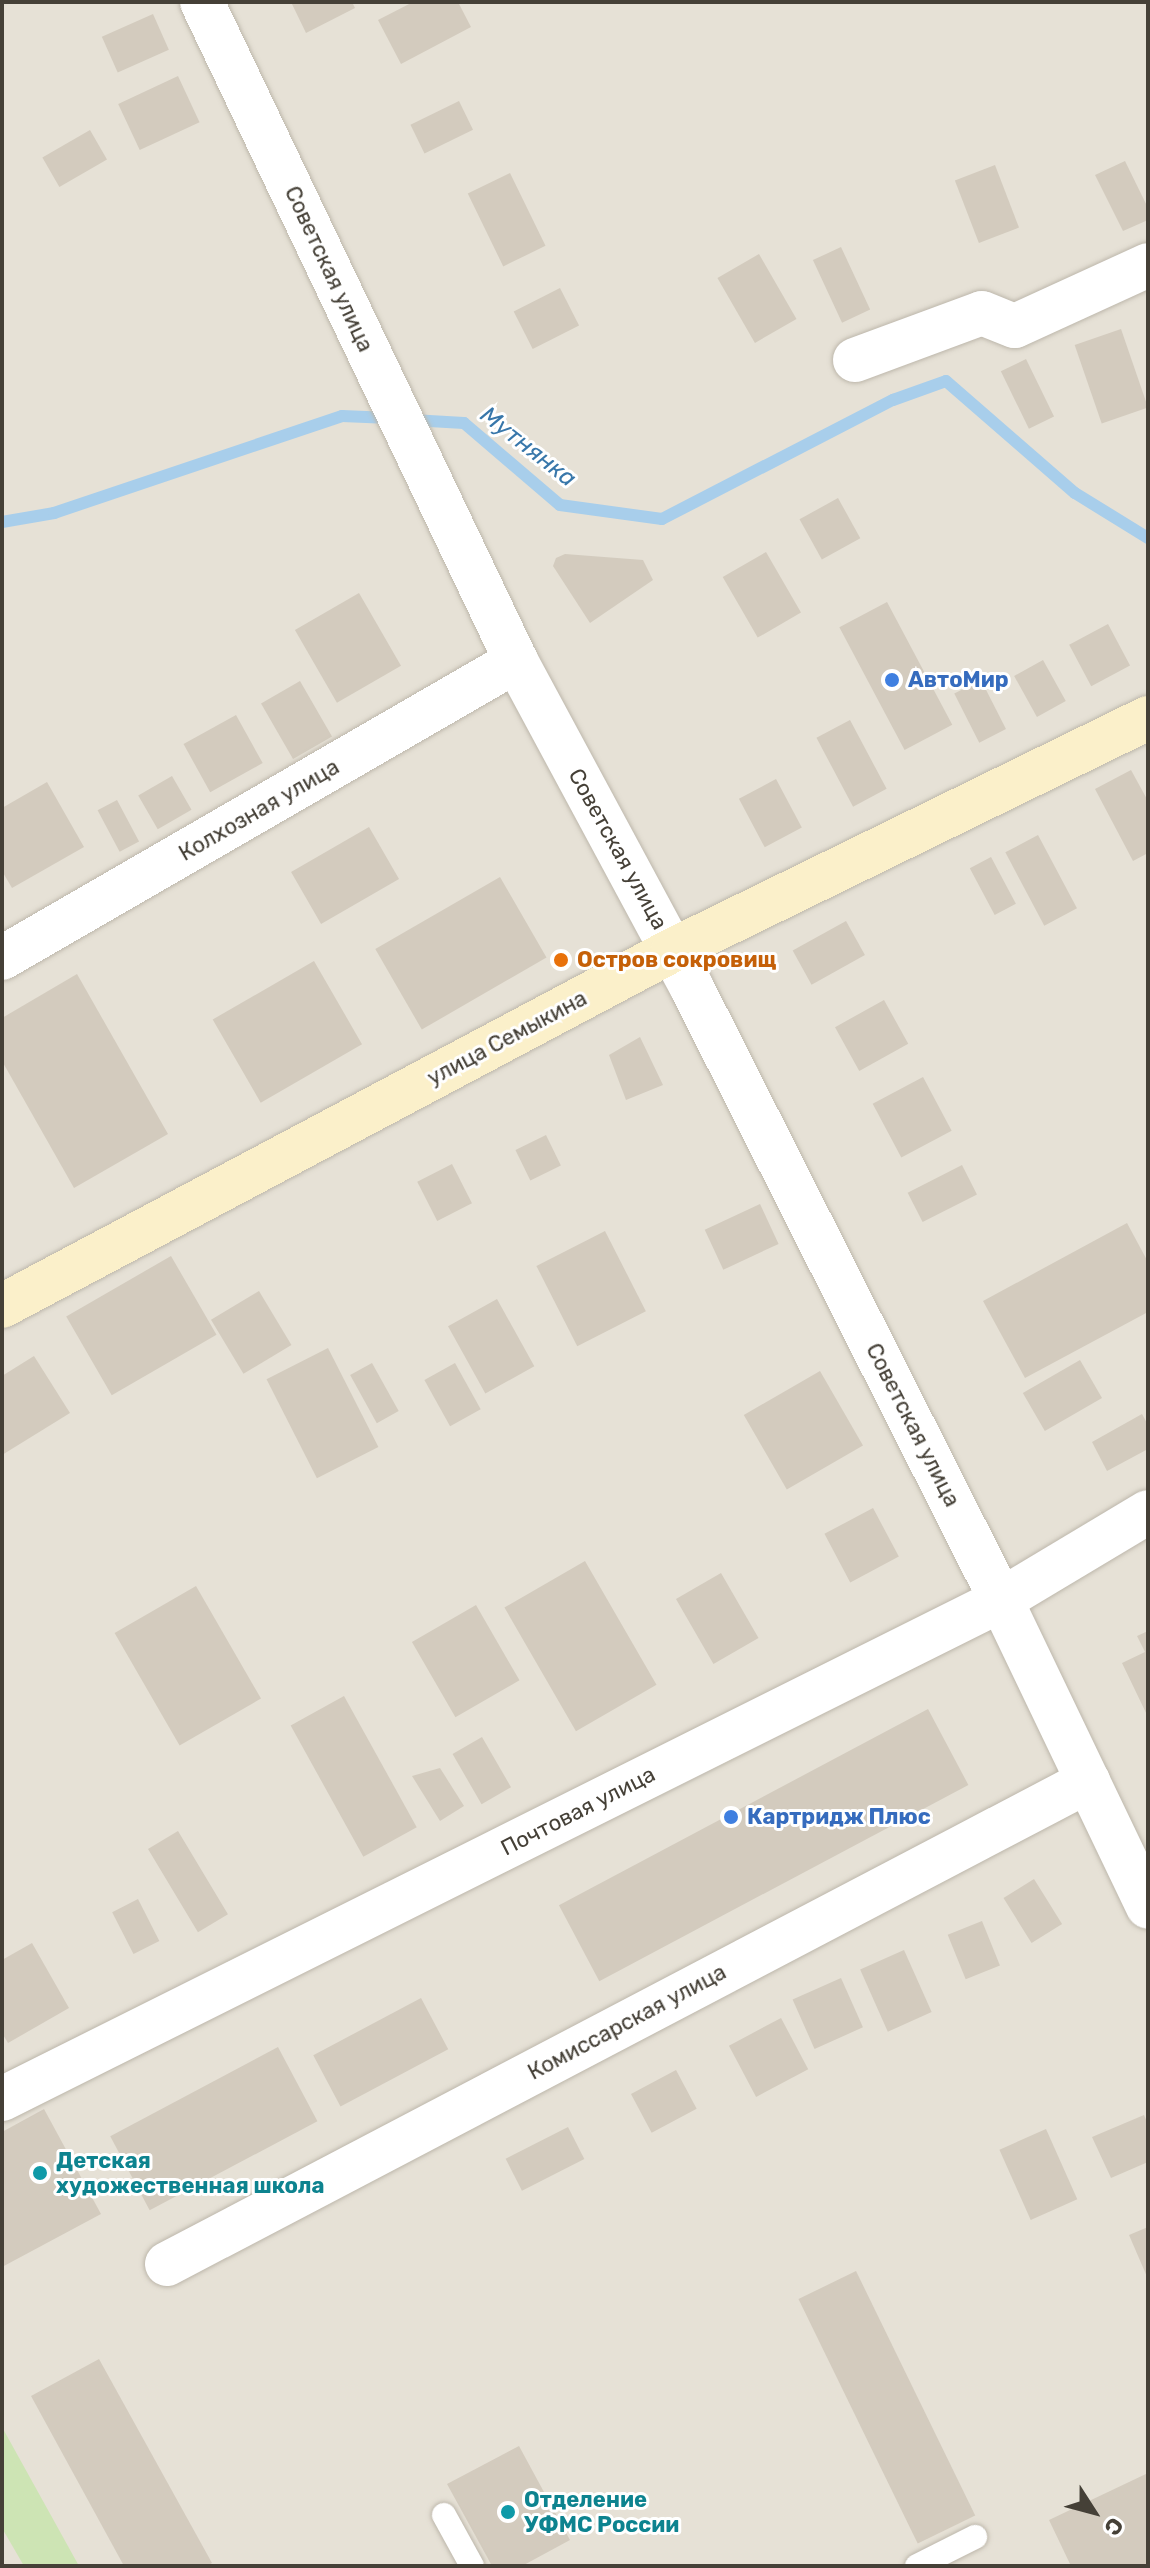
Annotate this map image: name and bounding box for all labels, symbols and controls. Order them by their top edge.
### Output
street label: Советская улица [279,182,379,356]
water label: Мутнянка [474,401,582,493]
place label: АвтоМир [908,667,1009,693]
marker: АвтоМир [883,671,901,689]
street label: Колхозная улица [174,753,344,867]
street label: Советская улица [563,764,673,934]
place label: Остров сокровищ [577,947,776,973]
marker: Остров сокровищ [552,951,570,969]
street label: улица Семыкина [423,985,591,1091]
street label: Советская улица [860,1339,966,1511]
street label: Почтовая улица [497,1761,659,1861]
place label: Картридж Плюс [747,1804,931,1830]
marker: Картридж Плюс [722,1808,740,1826]
street label: Комиссарская улица [523,1959,731,2085]
place label: Детская художественная школа [56,2147,325,2198]
marker: Детская художественная школа [31,2164,49,2182]
north arrow [1054,2472,1134,2552]
place label: Отделение УФМС России [524,2486,679,2538]
marker: Отделение УФМС России [499,2503,517,2521]
text: С [1098,2512,1129,2541]

